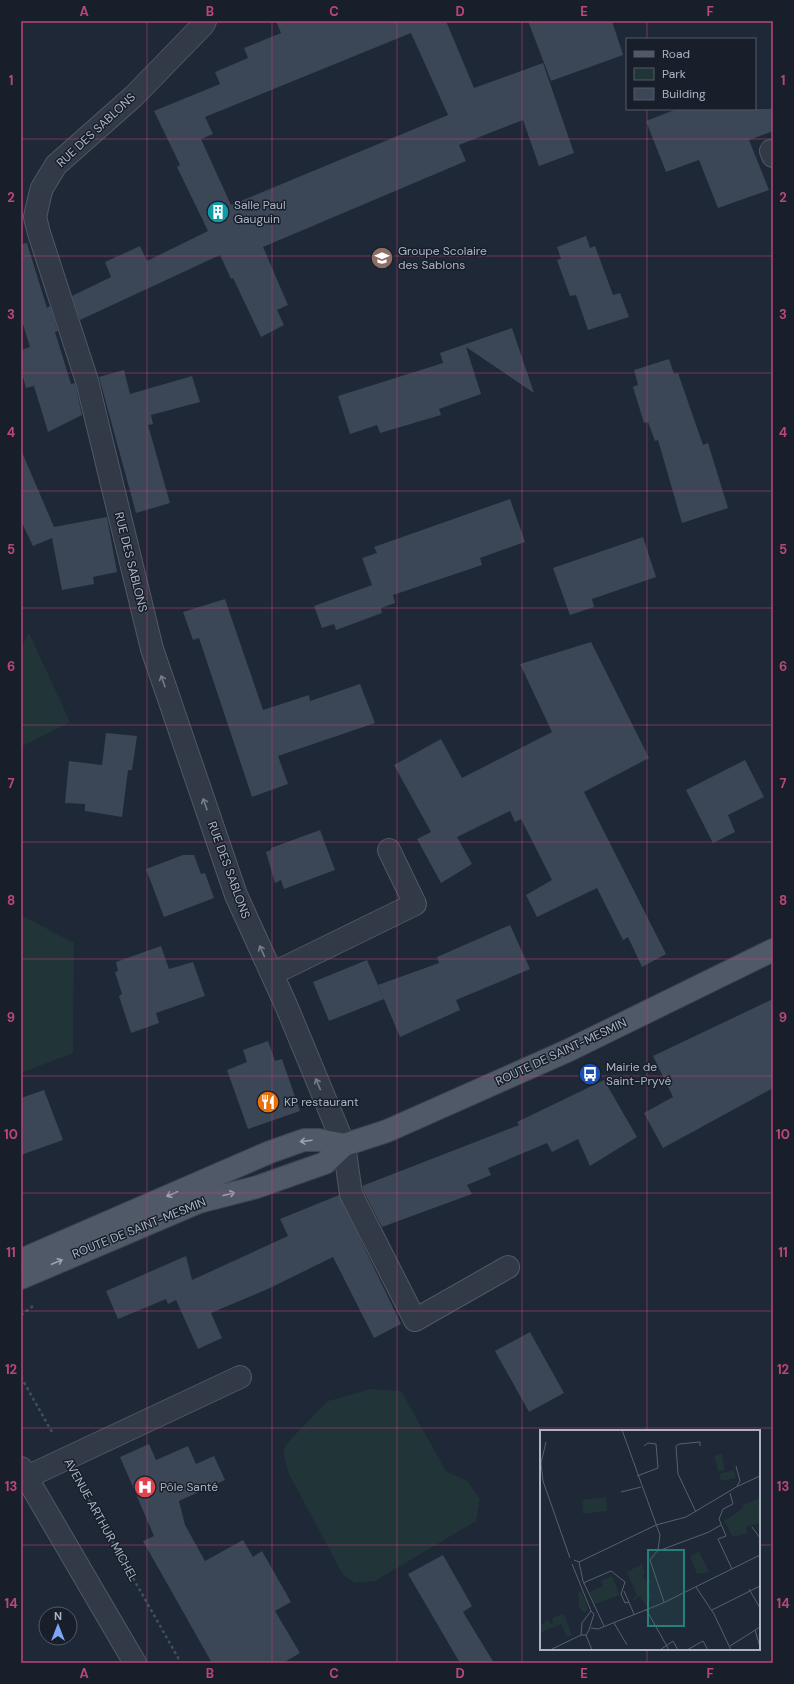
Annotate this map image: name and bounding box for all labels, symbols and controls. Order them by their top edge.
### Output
text: A [79,3,89,20]
text: B [206,3,214,20]
text: C [329,3,339,20]
text: D [455,3,465,20]
text: E [580,3,588,20]
text: F [706,3,714,20]
legend [626,38,756,110]
text: Road [662,46,690,62]
text: Park [662,66,686,82]
text: 1 [9,72,13,89]
text: 1 [781,72,785,89]
text: Building [662,86,706,102]
street label: RUE DES SABLONS [53,89,139,171]
text: 2 [7,189,15,206]
text: 2 [779,189,787,206]
place label: Salle Paul Gauguin [234,197,286,227]
building icon: Salle Paul Gauguin [205,199,231,225]
place label: Groupe Scolaire des Sablons [398,243,487,273]
school or university icon: Groupe Scolaire des Sablons [369,245,395,271]
text: 3 [7,306,15,323]
text: 3 [779,306,787,323]
text: 4 [7,424,15,441]
text: 4 [779,424,787,441]
street label: RUE DES SABLONS [111,510,151,614]
text: 5 [7,541,15,558]
text: 5 [779,541,787,558]
text: 6 [7,658,15,675]
text: 6 [779,658,787,675]
one-way arrow [158,675,166,687]
text: 7 [8,775,15,792]
text: 7 [780,775,787,792]
one-way arrow [201,797,208,810]
street label: RUE DES SABLONS [204,819,254,921]
text: 8 [7,892,15,909]
text: 8 [779,892,787,909]
one-way arrow [257,946,265,958]
text: 9 [7,1009,15,1026]
text: 9 [779,1009,787,1026]
street label: ROUTE DE SAINT-MESMIN [493,1015,629,1089]
place label: Mairie de Saint-Pryvé [606,1059,672,1089]
bus stop icon: Mairie de Saint-Pryvé [577,1061,603,1087]
one-way arrow [314,1078,321,1090]
restaurant icon: KP restaurant [255,1089,281,1115]
place label: KP restaurant [284,1094,359,1110]
text: 10 [4,1126,18,1143]
text: 10 [776,1126,790,1143]
one-way arrow [300,1137,313,1145]
one-way arrow [223,1190,236,1197]
one-way arrow [167,1191,179,1199]
street label: ROUTE DE SAINT-MESMIN [70,1194,208,1262]
text: 11 [6,1244,16,1261]
text: 11 [778,1244,788,1261]
one-way arrow [50,1258,62,1266]
text: 12 [5,1361,17,1378]
text: 12 [777,1361,789,1378]
inset map [540,1430,760,1650]
street label: AVENUE ARTHUR MICHEL [60,1455,142,1585]
hospital icon: Pôle Santé [132,1474,158,1500]
text: 13 [5,1478,17,1495]
text: 13 [777,1478,789,1495]
place label: Pôle Santé [160,1479,218,1495]
text: 14 [4,1595,18,1612]
text: 14 [776,1595,790,1612]
north arrow [38,1606,78,1646]
text: N [54,1609,62,1623]
text: A [79,1665,89,1682]
text: B [206,1665,214,1682]
text: C [329,1665,339,1682]
text: D [455,1665,465,1682]
text: E [580,1665,588,1682]
text: F [706,1665,714,1682]

